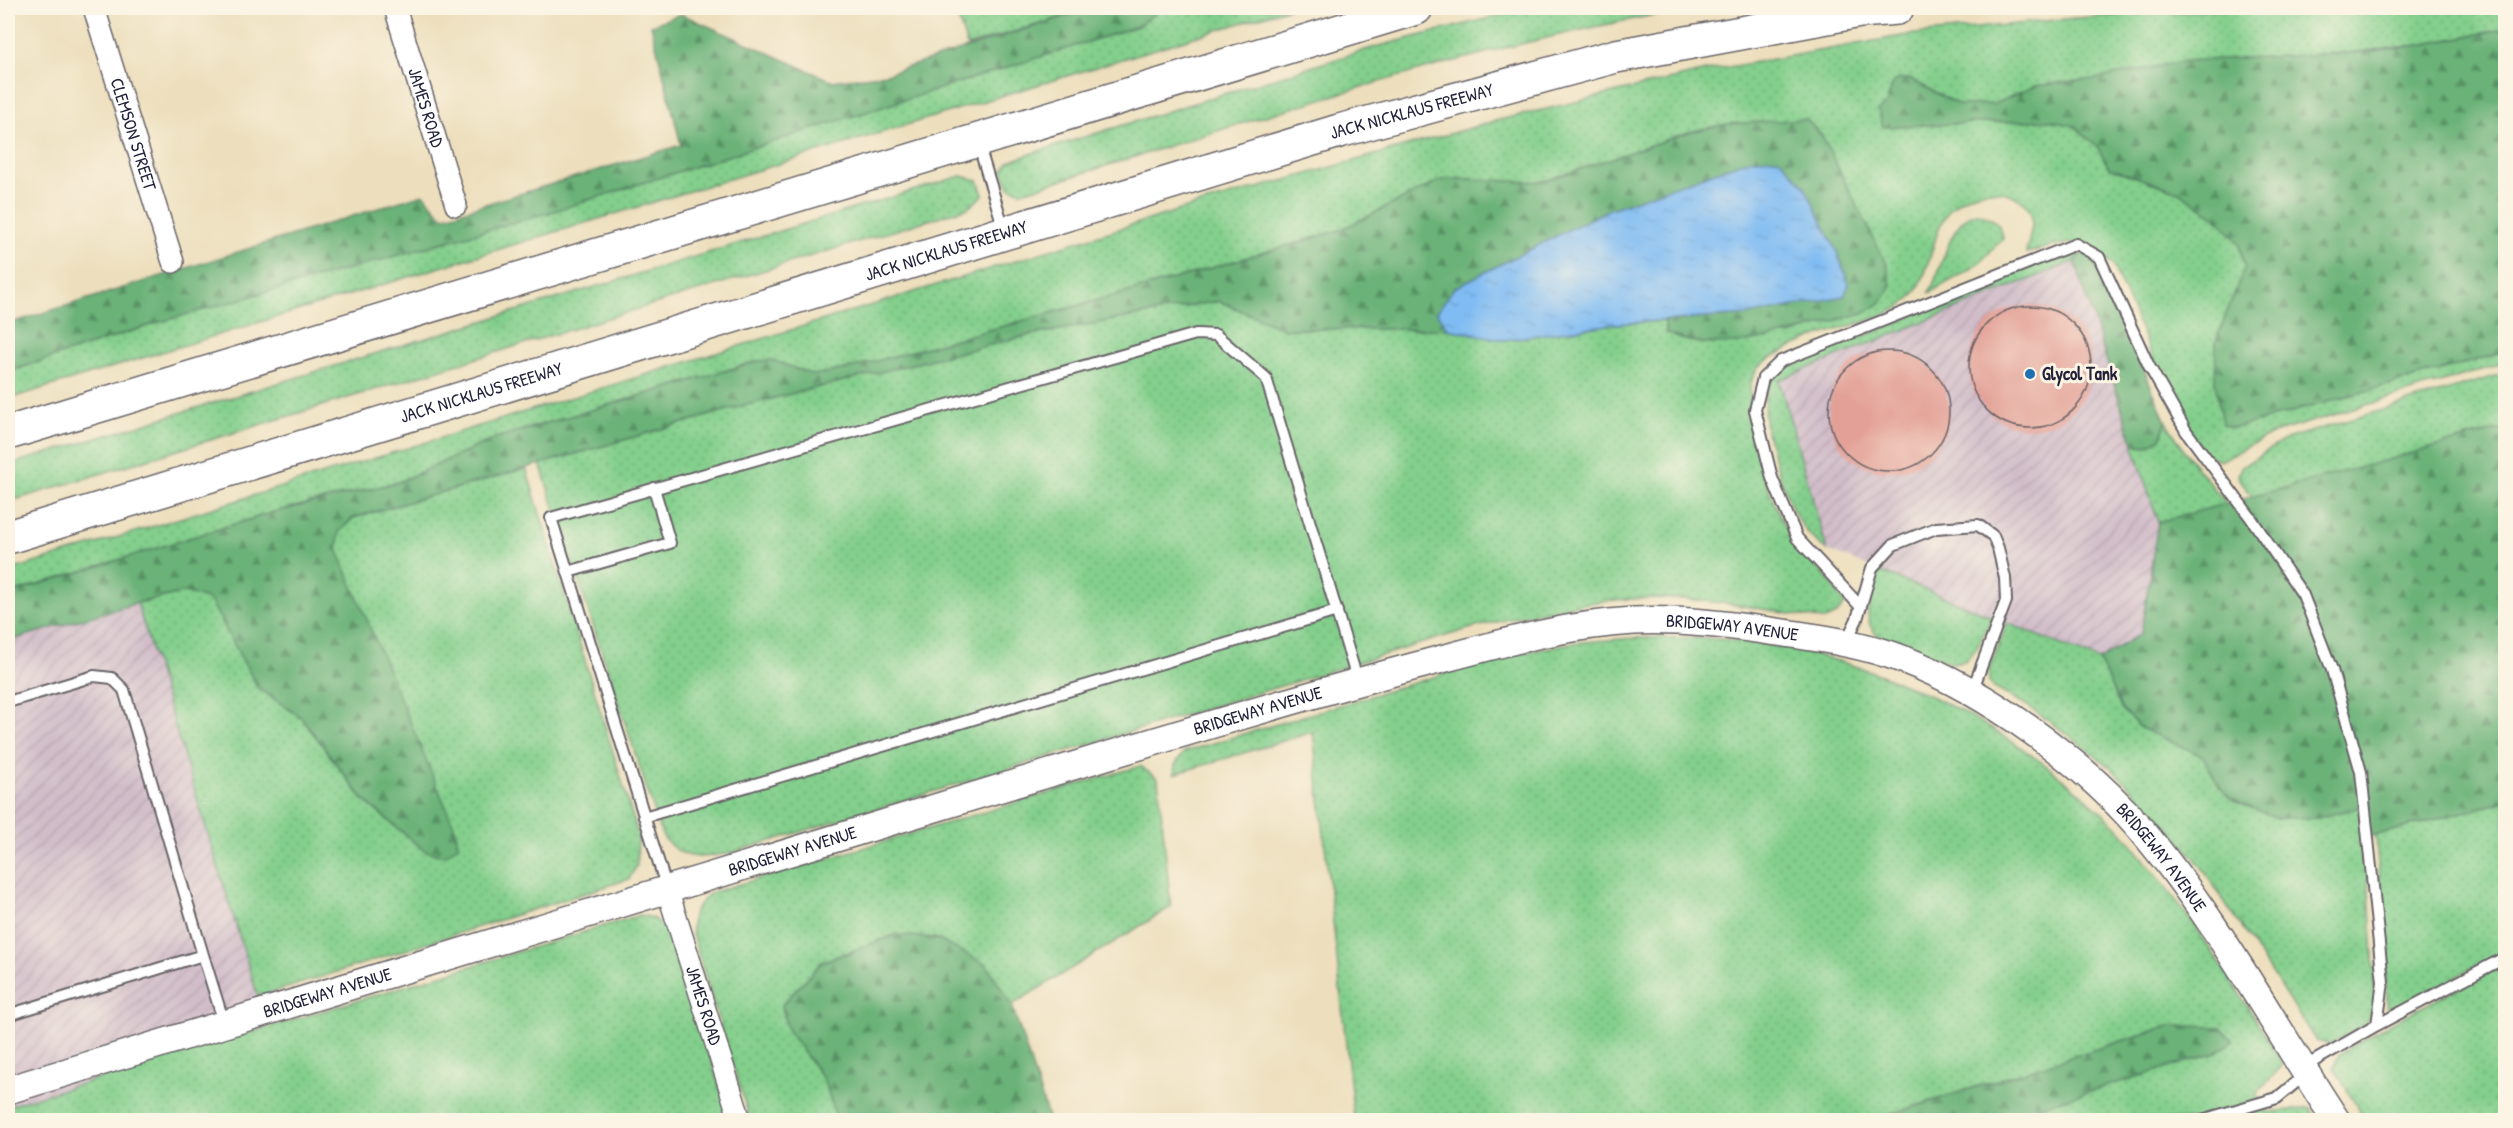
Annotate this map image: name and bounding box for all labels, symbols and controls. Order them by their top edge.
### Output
street label: JAMES ROAD [402,64,450,151]
street label: CLEMSON STREET [104,75,163,194]
street label: JACK NICKLAUS FREEWAY [1327,77,1496,145]
street label: JACK NICKLAUS FREEWAY [862,214,1030,287]
street label: JACK NICKLAUS FREEWAY [397,356,566,429]
place label: Glycol Tank [2042,361,2118,387]
marker: Glycol Tank [2023,367,2037,381]
street label: BRIDGEWAY AVENUE [1666,608,1800,647]
street label: BRIDGEWAY AVENUE [1190,680,1325,741]
street label: BRIDGEWAY AVENUE [2111,797,2213,917]
street label: BRIDGEWAY AVENUE [725,819,860,882]
street label: BRIDGEWAY AVENUE [260,961,395,1024]
street label: JAMES ROAD [680,962,729,1049]

